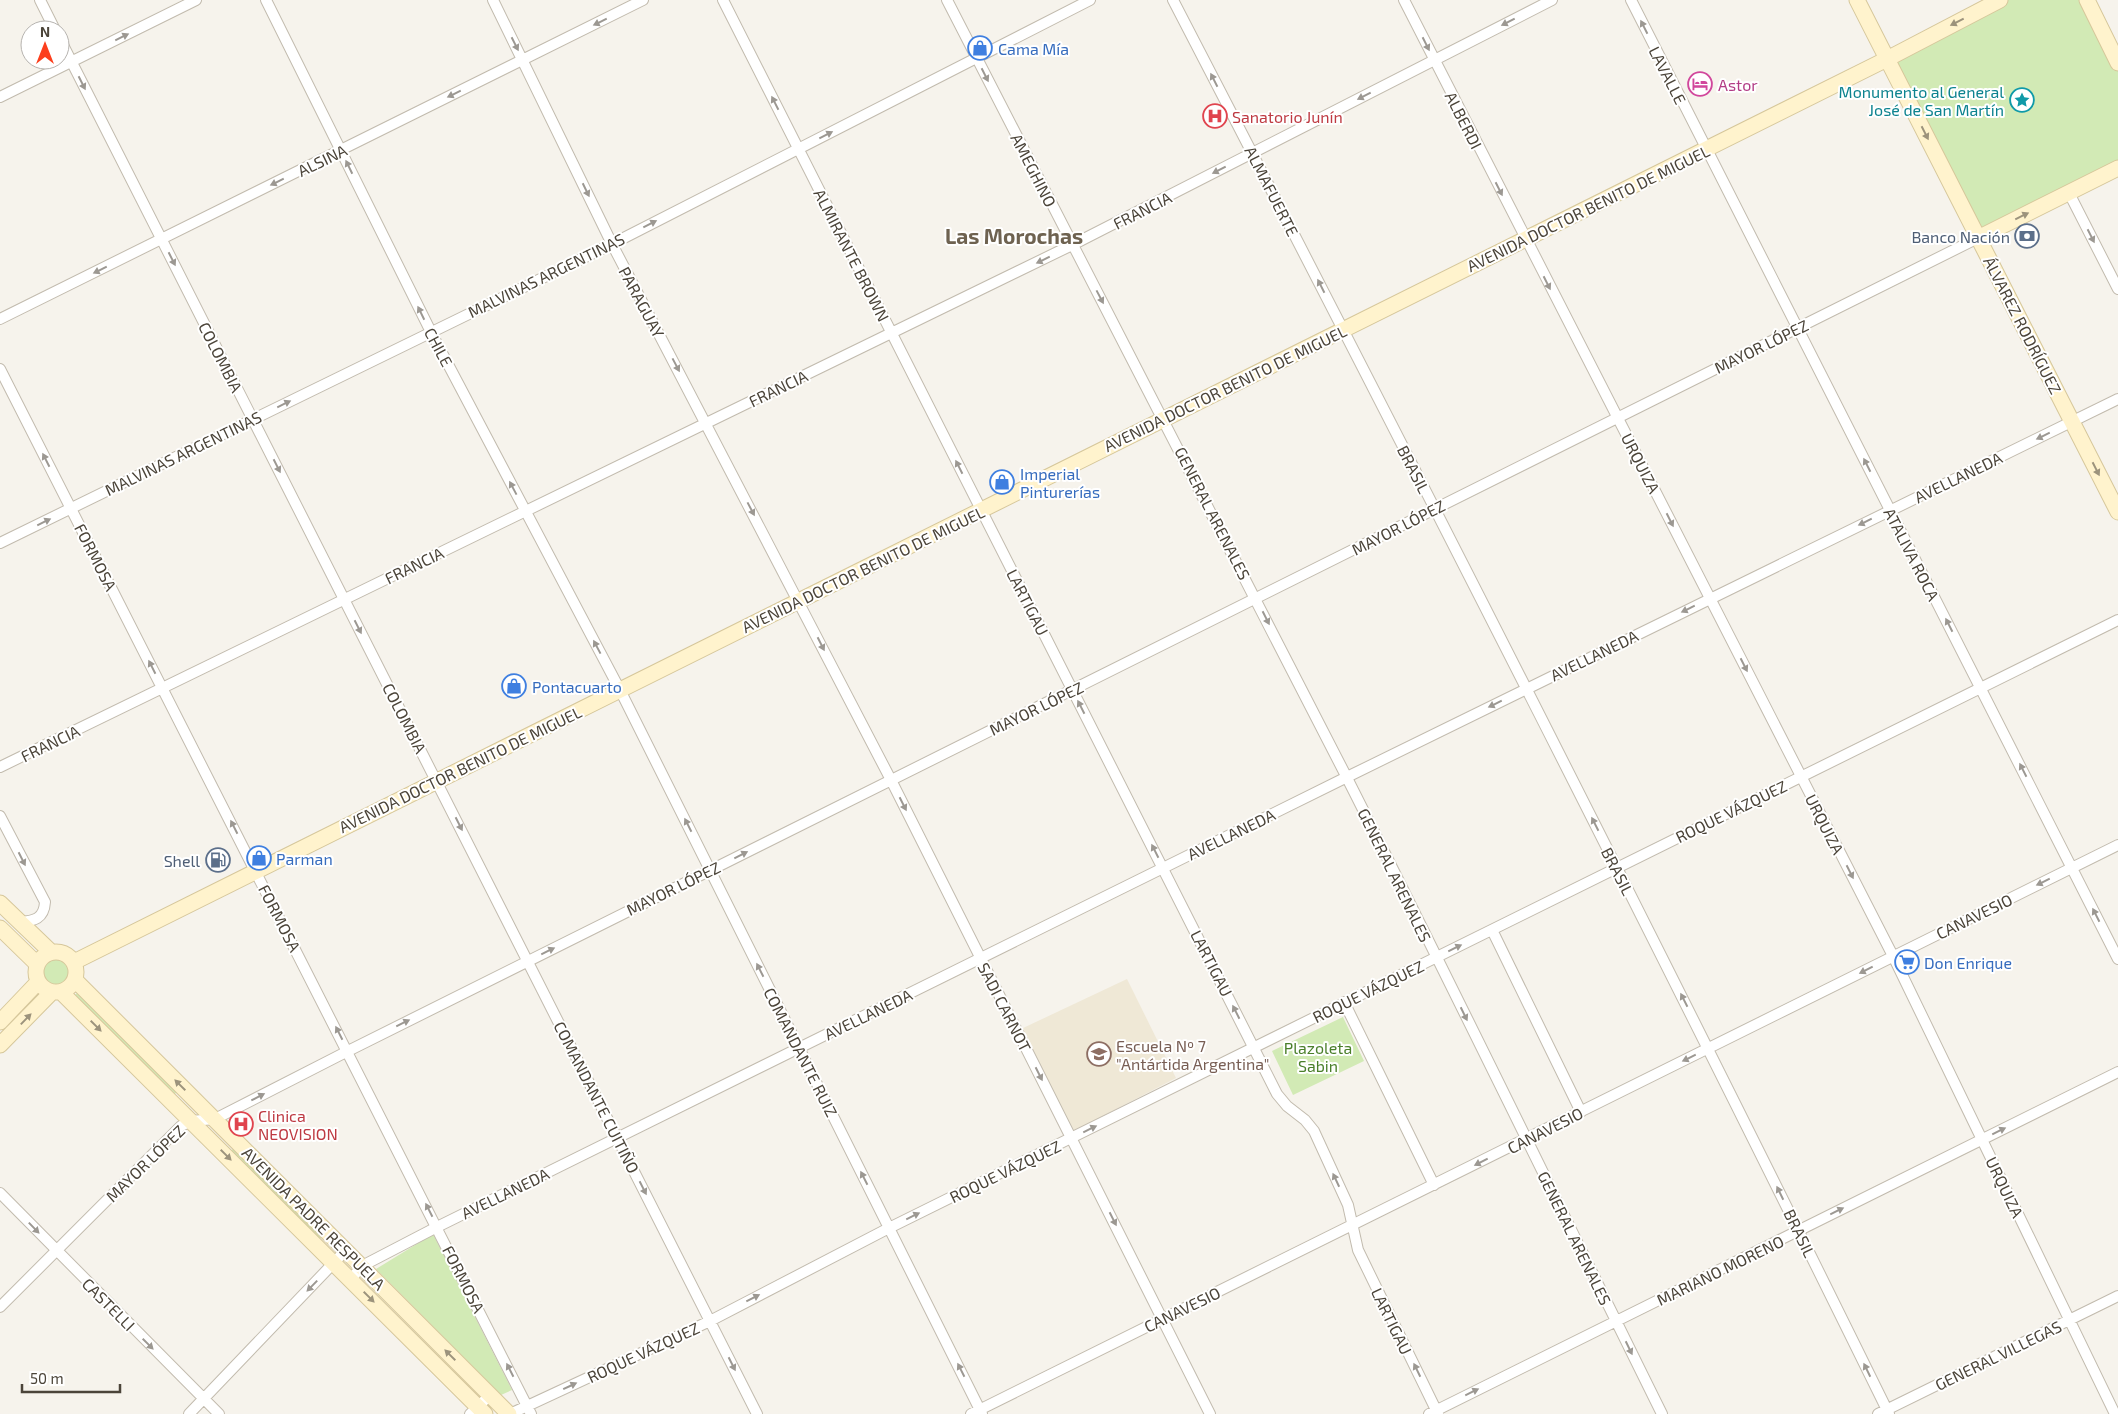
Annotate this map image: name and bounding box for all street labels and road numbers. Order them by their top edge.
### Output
street label: LAVALLE [1645,43,1691,107]
street label: ALBERDI [1442,88,1486,152]
street label: AMEGHINO [1007,130,1061,210]
street label: ALSINA [294,140,350,180]
street label: AVENIDA DOCTOR BENITO DE MIGUEL [1463,141,1713,275]
street label: ALMAFUERTE [1241,143,1303,239]
street label: ALMIRANTE BROWN [810,186,894,324]
street label: FRANCIA [1110,187,1174,233]
street label: MALVINAS ARGENTINAS [465,229,628,321]
street label: ÁLVAREZ RODRÍGUEZ [1980,253,2066,397]
street label: PARAGUAY [615,263,669,341]
street label: MAYOR LÓPEZ [1711,315,1811,377]
street label: COLOMBIA [195,319,247,395]
street label: AVENIDA DOCTOR BENITO DE MIGUEL [1100,321,1350,455]
street label: CHILE [421,324,457,370]
street label: FRANCIA [746,366,811,410]
street label: MALVINAS ARGENTINAS [102,407,265,499]
street label: URQUIZA [1617,430,1664,497]
street label: BRASIL [1394,442,1434,496]
street label: GENERAL ARENALES [1171,443,1255,583]
street label: AVELLANEDA [1911,448,2005,506]
street label: MAYOR LÓPEZ [1348,495,1448,559]
street label: AVENIDA DOCTOR BENITO DE MIGUEL [738,502,988,636]
street label: ATALIVA ROCA [1880,504,1944,604]
street label: FORMOSA [71,520,121,594]
street label: FRANCIA [382,543,447,587]
street label: LARTIGAU [1003,566,1053,638]
street label: AVELLANEDA [1547,626,1641,684]
street label: MAYOR LÓPEZ [986,677,1086,739]
street label: COLOMBIA [379,680,431,756]
street label: AVENIDA DOCTOR BENITO DE MIGUEL [335,702,585,836]
street label: FRANCIA [18,721,83,765]
street label: ROQUE VÁZQUEZ [1672,776,1790,847]
street label: URQUIZA [1801,791,1848,858]
street label: AVELLANEDA [1184,805,1278,863]
street label: GENERAL ARENALES [1354,805,1436,945]
street label: BRASIL [1598,844,1638,898]
street label: MAYOR LÓPEZ [623,857,723,919]
street label: FORMOSA [255,881,305,955]
street label: CANAVESIO [1933,889,2015,943]
street label: LARTIGAU [1187,927,1237,999]
street label: ROQUE VÁZQUEZ [1309,956,1427,1027]
street label: SADI CARNOT [974,959,1036,1055]
street label: COMANDANTE RUIZ [760,984,842,1120]
street label: AVELLANEDA [821,985,915,1043]
street label: COMANDANTE CUITIÑO [550,1018,644,1176]
street label: CANAVESIO [1504,1103,1586,1157]
street label: MAYOR LÓPEZ [102,1121,188,1205]
street label: ROQUE VÁZQUEZ [946,1136,1064,1207]
street label: AVENIDA PADRE RESPUELA [239,1143,389,1293]
street label: URQUIZA [1981,1154,2028,1221]
street label: AVELLANEDA [458,1164,552,1222]
street label: GENERAL ARENALES [1534,1168,1616,1308]
street label: BRASIL [1780,1206,1820,1260]
street label: MARIANO MORENO [1653,1231,1787,1309]
street label: FORMOSA [439,1242,489,1316]
street label: CASTELLI [79,1274,139,1334]
street label: CANAVESIO [1141,1282,1223,1336]
street label: LARTIGAU [1368,1284,1416,1358]
street label: GENERAL VILLEGAS [1932,1316,2064,1394]
street label: ROQUE VÁZQUEZ [584,1318,703,1387]

